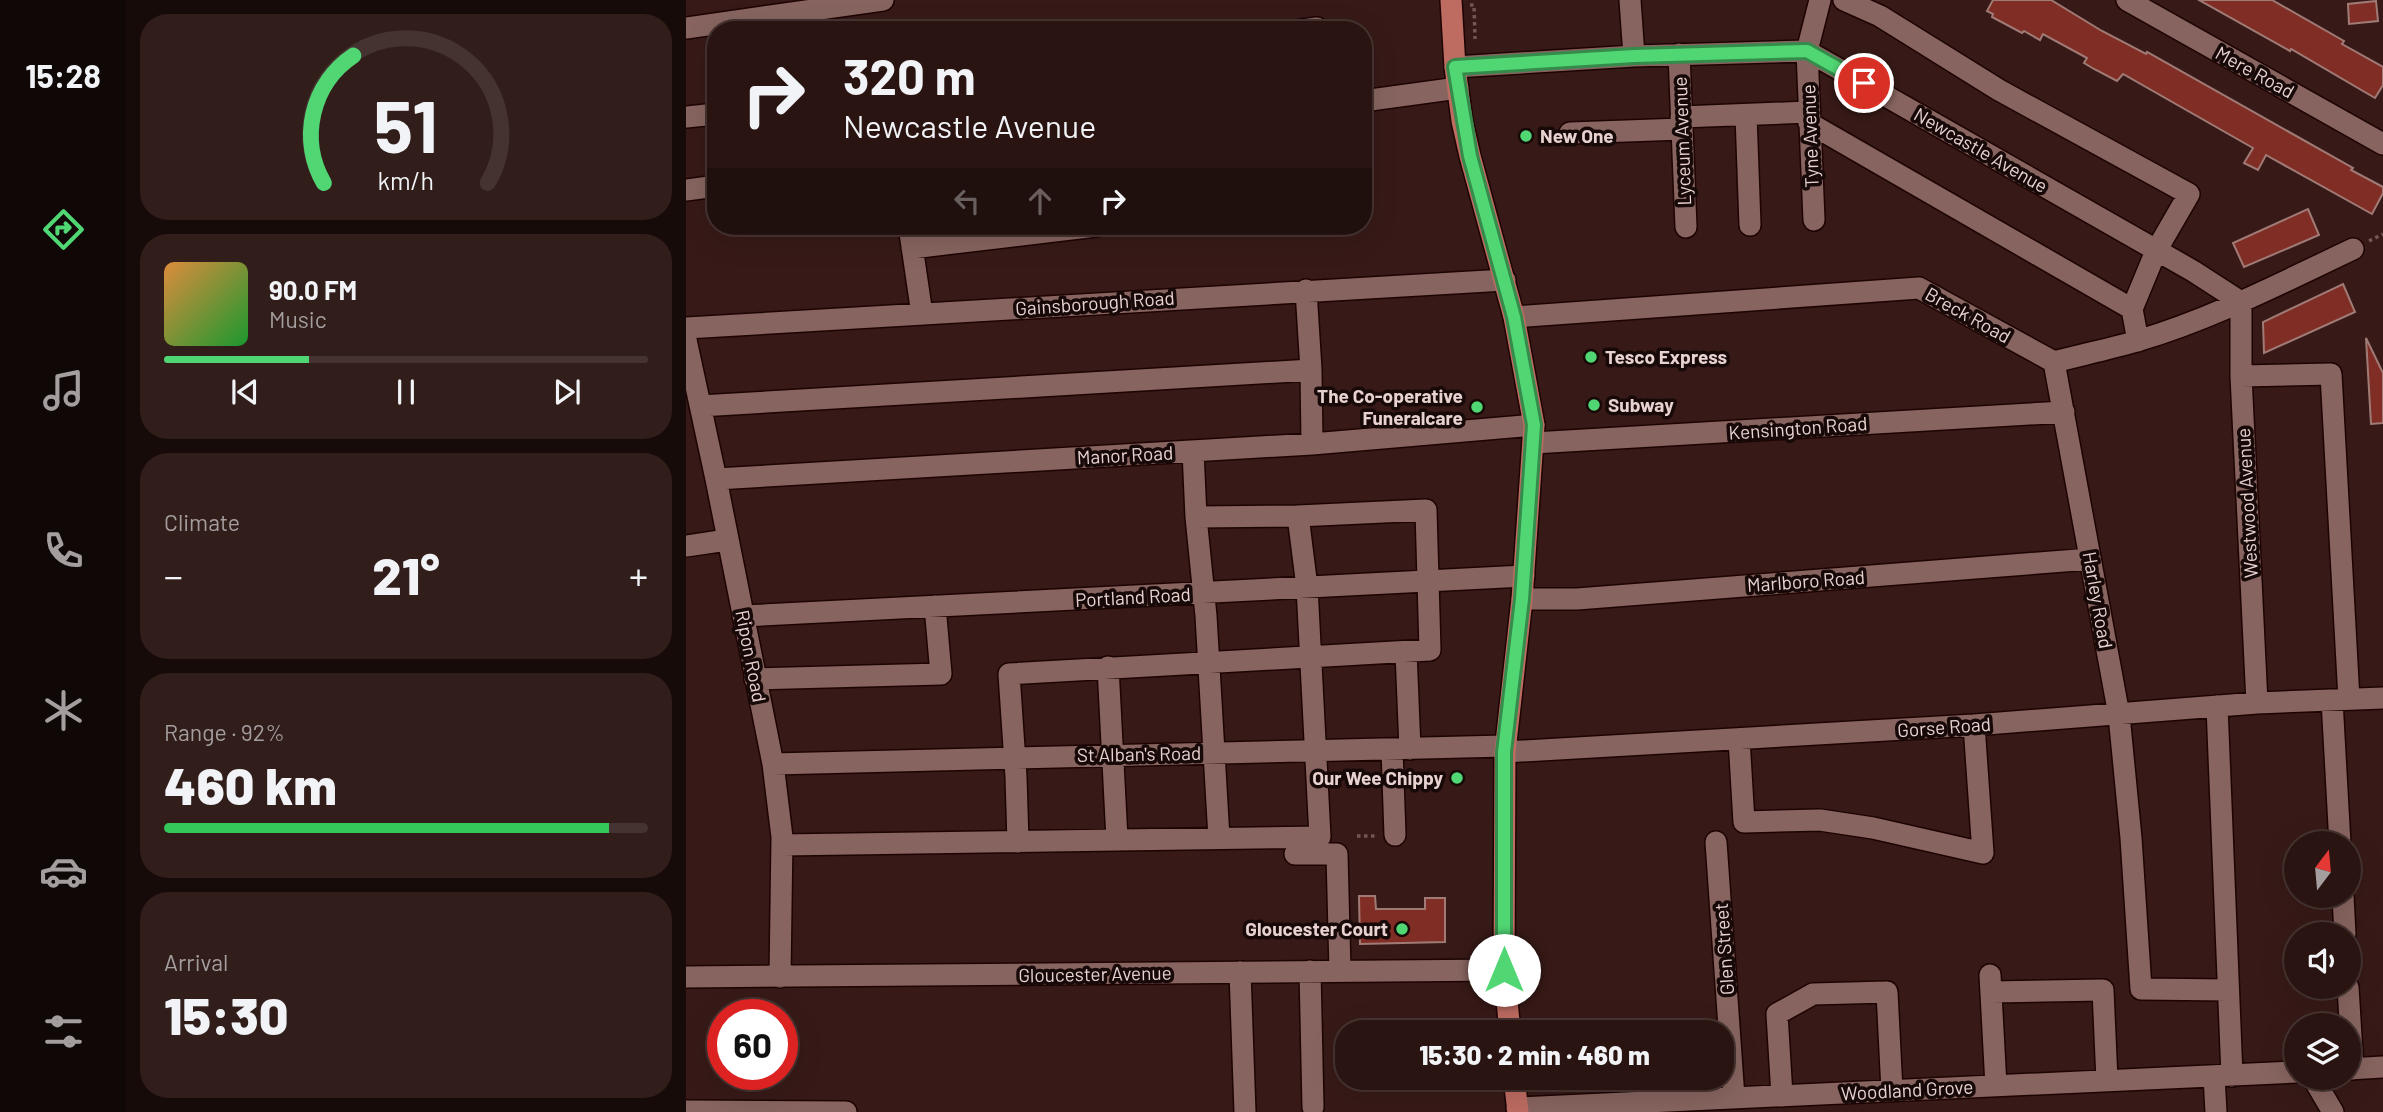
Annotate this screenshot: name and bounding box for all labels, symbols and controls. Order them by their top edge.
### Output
street label: Mere Road [2212,41,2299,103]
text: 320 m [843,46,976,105]
icon: right [728,49,819,140]
pin [1834,53,1894,113]
text: 15:28 [25,56,101,94]
icon: arrive [1845,64,1883,102]
street label: Lyceum Avenue [1668,76,1695,206]
text: 51 [374,80,438,168]
street label: Tyne Avenue [1796,84,1823,188]
street label: Newcastle Avenue [1910,102,2052,197]
text: Newcastle Avenue [843,106,1096,144]
place label: New One [1540,124,1614,147]
marker: New One [1518,128,1534,144]
text: km/h [378,165,434,195]
icon: left [948,182,986,220]
icon: ahead [1021,182,1059,220]
icon: right [1094,182,1132,220]
icon: directions [39,205,88,254]
text: 90.0 FM [269,274,357,305]
street label: Breck Road [1922,282,2015,347]
street label: Gainsborough Road [1015,285,1175,320]
text: Music [269,305,327,333]
place label: Tesco Express [1605,345,1727,368]
marker: Tesco Express [1583,349,1599,365]
icon: music [39,366,88,415]
icon: previous [226,373,264,411]
icon: pause [387,373,425,411]
icon: next [548,373,586,411]
place label: The Co-operative Funeralcare [1317,384,1463,429]
place label: Subway [1608,393,1674,416]
marker: Subway [1586,397,1602,413]
marker: The Co-operative Funeralcare [1469,399,1485,415]
street label: Kensington Road [1728,411,1868,444]
street label: Westwood Avenue [2231,427,2262,579]
street label: Manor Road [1076,440,1174,469]
text: Climate [164,508,240,536]
icon: phone [39,526,88,575]
text: 21° [372,543,440,605]
street label: Harley Road [2079,550,2118,650]
text: − [164,552,183,598]
text: + [629,552,648,598]
street label: Marlboro Road [1746,565,1866,596]
street label: Portland Road [1075,582,1191,611]
street label: Ripon Road [731,608,772,704]
icon: climate [39,686,88,735]
street label: Gorse Road [1896,712,1992,741]
text: Range · 92% [164,718,285,746]
street label: St Alban's Road [1077,741,1201,766]
text: 460 km [164,753,337,815]
place label: Our Wee Chippy [1312,766,1443,789]
marker: Our Wee Chippy [1449,770,1465,786]
north arrow [2284,831,2361,908]
map controls [2284,831,2361,1090]
icon: car [39,847,88,896]
street label: Glen Street [1709,902,1738,996]
place label: Gloucester Court [1245,917,1388,940]
marker: Gloucester Court [1394,921,1410,937]
button: sound [2284,922,2361,999]
position arrow [1467,933,1541,1007]
text: Arrival [164,948,228,976]
street label: Gloucester Avenue [1018,961,1172,986]
text: 15:30 [164,983,289,1045]
speed limit sign: 60 [707,999,798,1090]
icon: filters [39,1007,88,1056]
button: layers [2284,1013,2361,1090]
text: 15:30 · 2 min · 460 m [1419,1039,1650,1070]
street label: Woodland Grove [1840,1075,1974,1104]

